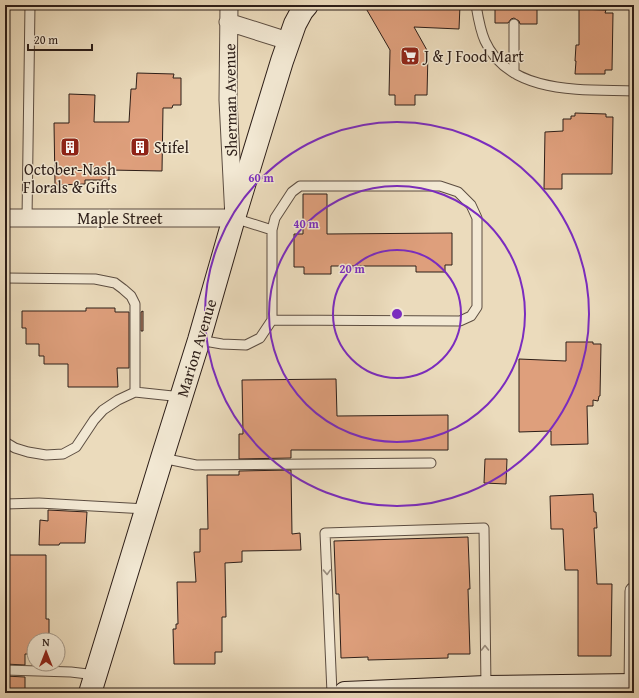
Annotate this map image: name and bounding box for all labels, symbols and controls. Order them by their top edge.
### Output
scale bar [28,26,92,52]
text: 20 m [34,31,58,48]
street label: Sherman Avenue [217,43,243,157]
place label: J & J Food Mart [422,44,524,68]
supermarket icon: J & J Food Mart [399,45,421,67]
place label: Stifel [154,135,190,159]
building icon: October-Nash Florals & Gifts [59,136,81,158]
building icon: Stifel [129,136,151,158]
place label: October-Nash Florals & Gifts [23,157,117,199]
text: 60 m [248,169,274,186]
street label: Maple Street [77,206,163,230]
text: 40 m [293,215,319,232]
text: 20 m [339,260,365,277]
street label: Marion Avenue [170,296,222,400]
centre of rings [390,307,404,321]
one-way arrow [323,569,331,575]
north arrow [26,632,66,672]
text: N [42,634,50,650]
one-way arrow [481,645,489,651]

